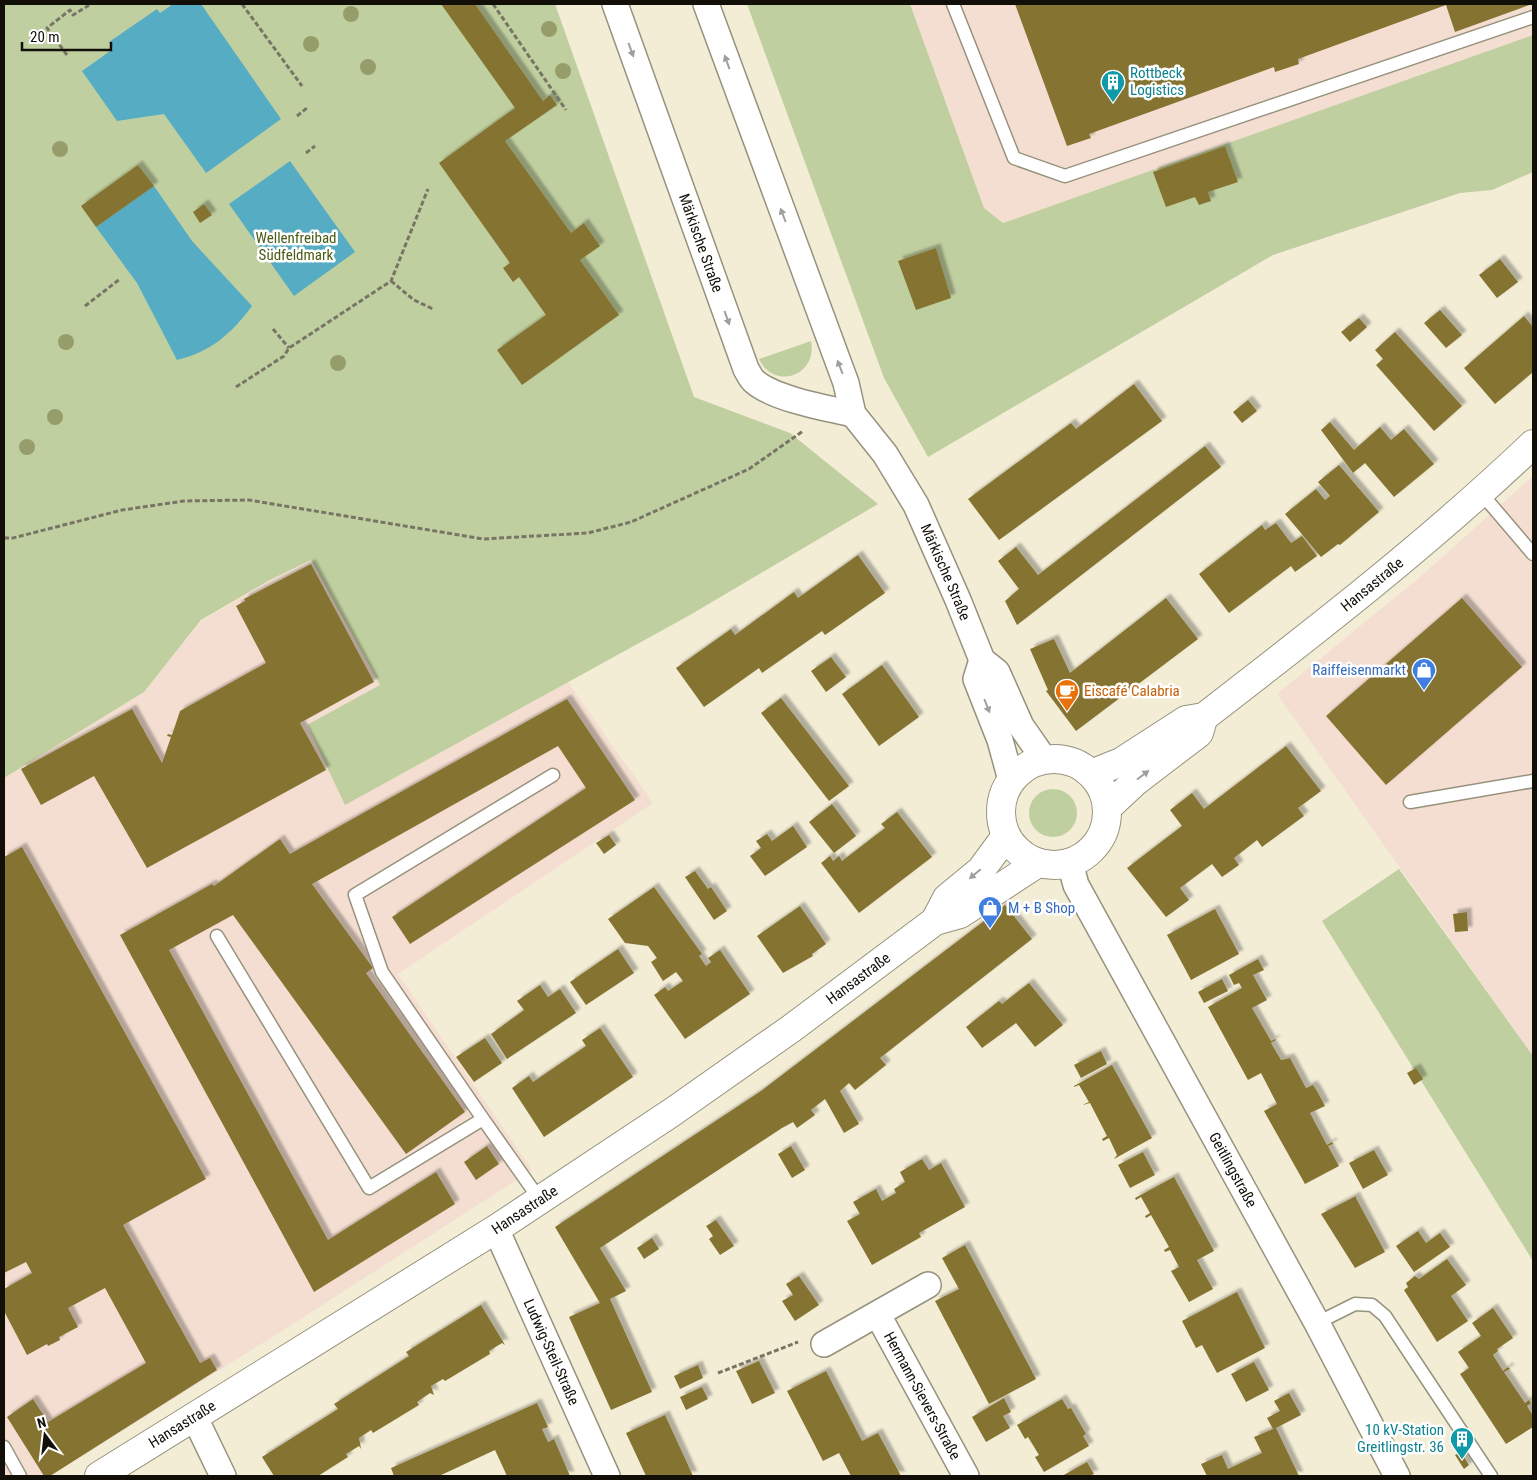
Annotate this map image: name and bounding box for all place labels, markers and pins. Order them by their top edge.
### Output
place label: Rottbeck Logistics [1130,64,1184,99]
building icon: Rottbeck Logistics [1100,69,1126,103]
shop icon: Raiffeisenmarkt [1411,657,1437,691]
place label: Raiffeisenmarkt [1312,661,1406,679]
cafe icon: Eiscafé Calabria [1054,678,1080,712]
place label: Eiscafé Calabria [1084,682,1180,700]
shop icon: M + B Shop [977,895,1003,929]
place label: M + B Shop [1008,899,1075,917]
place label: 10 kV-Station Greitlingstr. 36 [1357,1421,1444,1456]
building icon: 10 kV-Station Greitlingstr. 36 [1449,1426,1475,1460]

